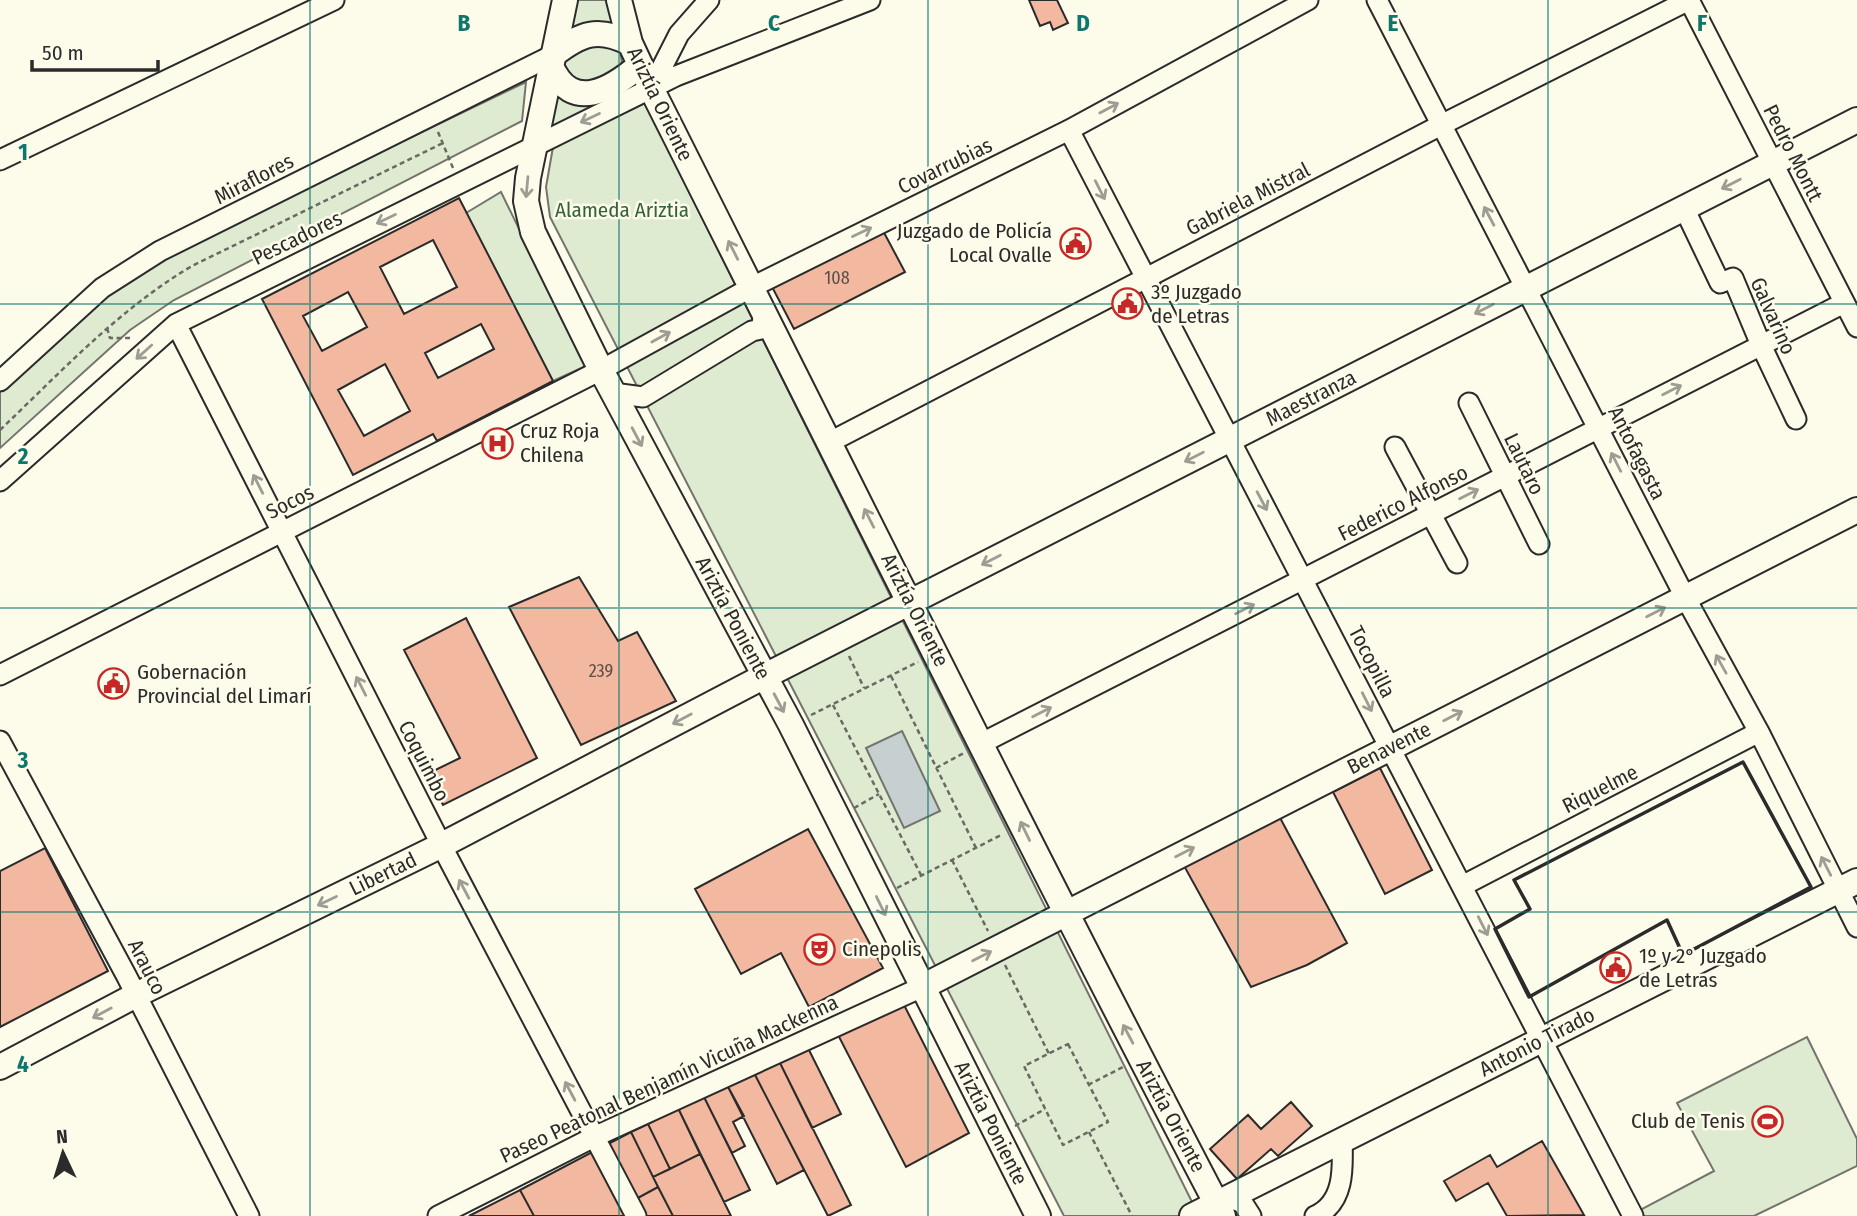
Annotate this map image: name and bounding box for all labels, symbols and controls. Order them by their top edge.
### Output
text: B [458,9,471,37]
text: C [768,9,780,37]
text: D [1076,9,1090,37]
text: E [1388,9,1399,37]
text: F [1697,9,1707,37]
scale bar [32,28,158,72]
text: 50 m [42,40,84,66]
street label: Ariztía Oriente [621,43,699,165]
one-way arrow [1098,100,1119,114]
street label: Pedro Montt [1757,100,1829,206]
one-way arrow [580,112,601,126]
street label: Covarrubias [894,132,996,200]
text: 1 [18,138,28,166]
street label: Miraflores [210,148,298,210]
street label: Gabriela Mistral [1182,156,1315,241]
one-way arrow [520,175,533,198]
one-way arrow [1721,178,1742,192]
one-way arrow [1094,179,1107,200]
park label: Alameda Ariztia [555,197,689,223]
street label: Pescadores [248,205,346,271]
one-way arrow [1482,207,1496,227]
one-way arrow [376,213,397,227]
place label: Juzgado de Policía Local Ovalle [897,218,1052,268]
one-way arrow [851,225,872,239]
public building icon: Juzgado de Policía Local Ovalle [1058,226,1092,260]
one-way arrow [725,240,739,261]
house number: 108 [824,267,850,289]
street label: Galvarino [1745,273,1801,359]
place label: 3º Juzgado de Letras [1151,279,1242,329]
public building icon: 3º Juzgado de Letras [1111,287,1145,321]
one-way arrow [1474,303,1495,317]
one-way arrow [650,330,670,344]
one-way arrow [136,343,154,359]
street label: Maestranza [1262,364,1360,432]
one-way arrow [1661,383,1682,397]
street label: Antofagasta [1602,402,1672,504]
place label: Cruz Roja Chilena [520,418,600,468]
hospital icon: Cruz Roja Chilena [480,426,514,460]
one-way arrow [630,427,644,447]
street label: Lautaro [1498,429,1550,499]
text: 2 [17,442,29,470]
one-way arrow [1184,451,1205,465]
one-way arrow [1608,452,1622,473]
street label: Federico Alfonso [1334,459,1472,547]
one-way arrow [251,474,265,494]
street label: Socos [262,479,318,525]
one-way arrow [1459,486,1479,500]
one-way arrow [1255,490,1269,510]
one-way arrow [861,508,875,529]
street label: Ariztía Oriente [875,549,955,671]
street label: Ariztía Poniente [690,552,776,684]
one-way arrow [982,554,1002,568]
one-way arrow [1234,601,1255,615]
one-way arrow [1645,605,1666,619]
street label: Tocopilla [1343,622,1401,702]
one-way arrow [1714,654,1728,674]
place label: Gobernación Provincial del Limarí [137,659,312,709]
house number: 239 [589,660,613,682]
public building icon: Gobernación Provincial del Limarí [97,667,131,701]
one-way arrow [354,676,368,697]
one-way arrow [1361,691,1374,712]
one-way arrow [773,692,786,713]
one-way arrow [1032,705,1052,719]
one-way arrow [1442,708,1463,722]
one-way arrow [673,712,693,726]
street label: Coquimbo [393,716,455,806]
street label: Benavente [1343,716,1435,780]
text: 3 [17,746,29,774]
street label: Riquelme [1558,759,1642,819]
one-way arrow [1018,821,1032,842]
one-way arrow [1174,845,1195,859]
street label: Libertad [345,847,421,901]
one-way arrow [1818,856,1832,877]
one-way arrow [457,879,471,900]
one-way arrow [318,895,338,909]
one-way arrow [875,895,889,916]
one-way arrow [1476,915,1490,936]
theatre icon: Cinepolis [802,932,836,966]
street label: Arauco [122,935,172,999]
place label: Cinepolis [842,936,921,962]
place label: 1º y 2° Juzgado de Letras [1639,943,1767,993]
one-way arrow [972,948,992,962]
public building icon: 1º y 2° Juzgado de Letras [1599,951,1633,985]
street label: Paseo Peatonal Benjamín Vicuña Mackenna [496,989,842,1169]
street label: Antonio Tirado [1475,1002,1599,1082]
one-way arrow [92,1007,113,1021]
one-way arrow [1121,1024,1135,1045]
text: 4 [17,1050,29,1078]
street label: Ariztía Oriente [1131,1055,1211,1177]
street label: Ariztía Poniente [949,1057,1033,1189]
one-way arrow [562,1081,576,1102]
sports icon: Club de Tenis [1751,1104,1785,1138]
place label: Club de Tenis [1631,1108,1745,1134]
north arrow [28,1118,98,1188]
text: N [55,1125,68,1148]

